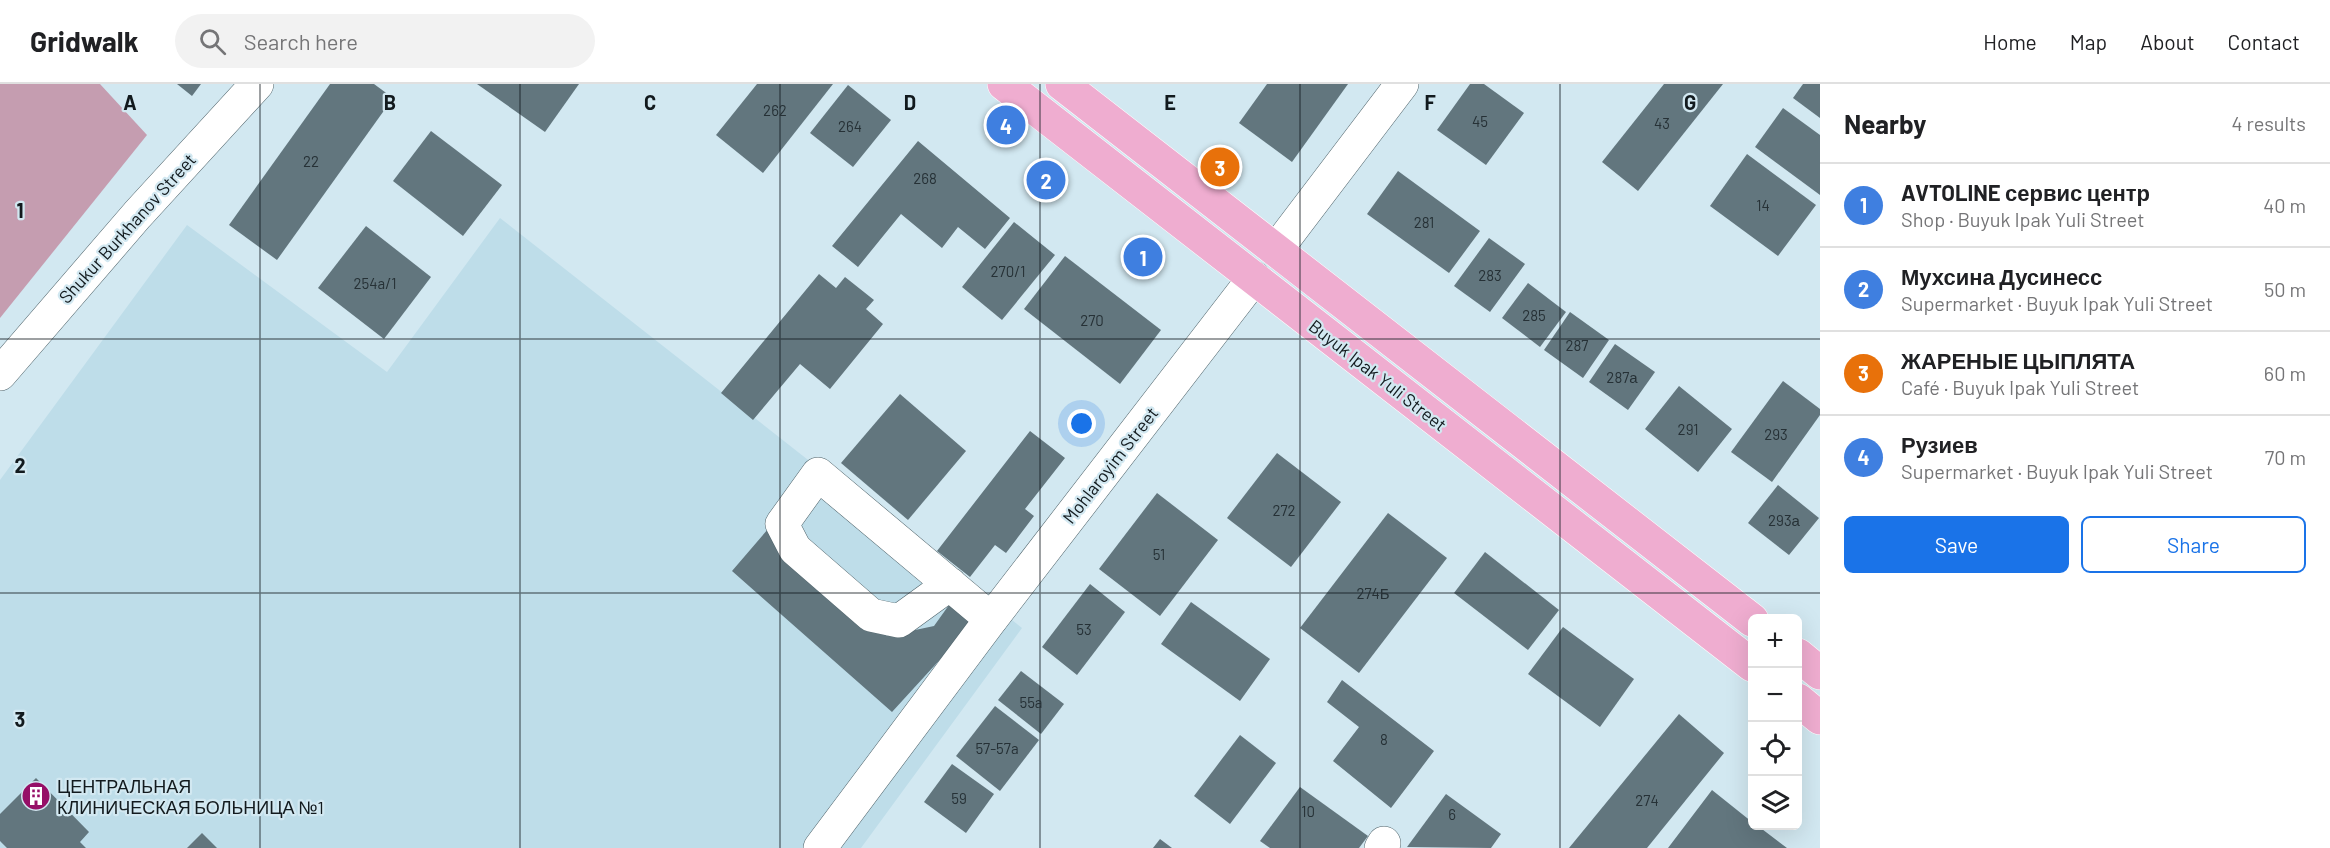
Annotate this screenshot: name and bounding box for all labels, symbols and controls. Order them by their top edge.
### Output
search box [175,14,595,68]
text: Gridwalk [30,24,139,58]
icon: search [196,25,229,58]
text: Search here [244,28,358,54]
text: Home [1983,29,2037,54]
text: Map [2070,29,2107,54]
text: About [2140,29,2195,54]
text: Contact [2228,29,2300,54]
text: A [123,90,137,114]
text: B [384,90,396,114]
text: C [644,90,656,114]
text: D [904,90,916,114]
text: E [1164,90,1176,114]
text: F [1424,90,1436,114]
text: G [1684,90,1696,114]
house number: 262 [763,101,787,119]
pin: 4 [986,102,1026,147]
text: Nearby [1844,108,1926,139]
text: 4 results [2231,111,2306,135]
house number: 45 [1472,112,1488,130]
house number: 43 [1654,114,1670,132]
house number: 264 [838,117,862,135]
pin: 3 [1200,144,1240,190]
street label: Shukur Burkhanov Street [54,148,200,308]
house number: 22 [303,152,319,170]
pin: 2 [1026,158,1066,202]
house number: 268 [913,169,937,187]
text: AVTOLINE сервис центр [1901,179,2150,205]
text: 1 [1860,193,1867,217]
text: 40 m [2263,193,2306,217]
house number: 14 [1756,196,1770,214]
text: 1 [16,198,24,222]
text: Shop · Buyuk Ipak Yuli Street [1901,207,2145,231]
house number: 281 [1414,213,1434,231]
pin: 1 [1124,234,1162,279]
house number: 270/1 [991,262,1025,280]
text: Мухсина Дусинесс [1901,263,2102,289]
house number: 283 [1478,266,1502,284]
house number: 254a/1 [354,274,396,292]
text: 2 [1858,277,1869,301]
text: 50 m [2264,277,2306,301]
text: Supermarket · Buyuk Ipak Yuli Street [1901,291,2213,315]
house number: 285 [1522,306,1546,324]
house number: 270 [1080,311,1104,329]
street label: Buyuk Ipak Yuli Street [1305,314,1451,436]
house number: 287 [1566,336,1588,354]
text: ЖАРЕНЫЕ ЦЫПЛЯТА [1901,347,2135,373]
text: 3 [1858,361,1869,385]
text: 60 m [2264,361,2306,385]
house number: 287а [1606,368,1638,386]
text: Café · Buyuk Ipak Yuli Street [1901,375,2139,399]
street label: Mohlaroyim Street [1058,402,1162,528]
your location [1067,409,1096,438]
house number: 291 [1678,420,1698,438]
house number: 293 [1764,425,1788,443]
text: Рузиев [1901,431,1978,457]
text: 4 [1857,445,1870,469]
text: 70 m [2265,445,2306,469]
text: 2 [14,453,26,477]
text: Supermarket · Buyuk Ipak Yuli Street [1901,459,2213,483]
house number: 272 [1272,501,1296,519]
house number: 293а [1768,511,1801,529]
button: Save [1844,516,2069,573]
button: Share [2081,516,2306,573]
house number: 51 [1153,545,1165,563]
house number: 274Б [1356,584,1390,602]
map controls [1748,614,1802,830]
button: + [1748,614,1802,668]
house number: 53 [1076,620,1092,638]
button: − [1748,668,1802,722]
house number: 55a [1019,693,1043,711]
text: 3 [15,707,25,731]
button: locate [1748,722,1802,776]
house number: 8 [1380,730,1388,748]
house number: 57-57a [975,739,1019,757]
place label: ЦЕНТРАЛЬНАЯ КЛИНИЧЕСКАЯ БОЛЬНИЦА №1 [57,775,324,818]
button: layers [1748,776,1802,830]
building icon: ЦЕНТРАЛЬНАЯ КЛИНИЧЕСКАЯ БОЛЬНИЦА №1 [20,780,52,812]
house number: 59 [951,789,967,807]
house number: 274 [1635,791,1659,809]
house number: 10 [1301,802,1315,820]
house number: 6 [1448,805,1456,823]

